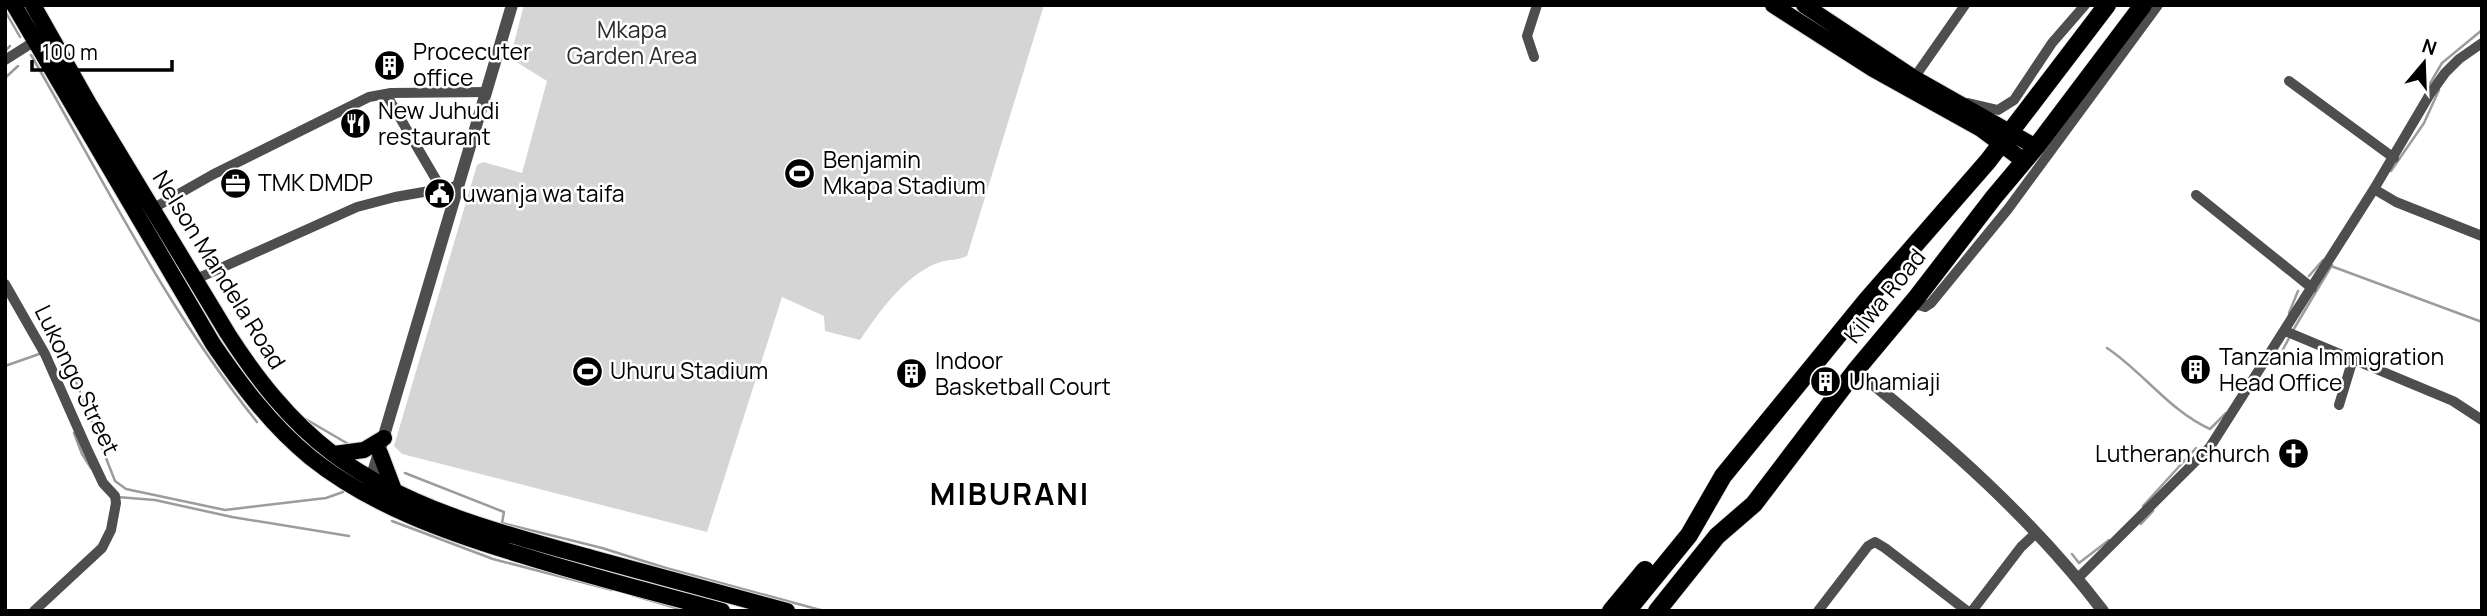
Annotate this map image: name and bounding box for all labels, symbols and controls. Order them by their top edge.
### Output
park label: Mkapa Garden Area [567,13,697,71]
scale bar [32,28,172,72]
north arrow [2389,28,2459,98]
text: N [2419,32,2440,61]
place label: Procecuter office [413,35,531,93]
text: 100 m [42,38,98,66]
building icon: Procecuter office [373,48,407,82]
place label: New Juhudi restaurant [378,94,500,152]
restaurant icon: New Juhudi restaurant [338,107,372,141]
place label: Benjamin Mkapa Stadium [823,143,986,201]
sports icon: Benjamin Mkapa Stadium [783,156,817,190]
street label: Nelson Mandela Road [146,164,294,375]
office icon: TMK DMDP [218,166,252,200]
place label: TMK DMDP [258,166,373,198]
public building icon: uwanja wa taifa [422,177,456,211]
place label: uwanja wa taifa [462,177,624,209]
street label: Kilwa Road [1836,241,1932,349]
street label: Lukongo Street [28,299,128,460]
place label: Tanzania Immigration Head Office [2219,340,2444,398]
place label: Indoor Basketball Court [935,344,1111,402]
building icon: Tanzania Immigration Head Office [2179,353,2213,387]
sports icon: Uhuru Stadium [570,354,604,388]
place label: Uhuru Stadium [610,354,768,386]
building icon: Indoor Basketball Court [895,357,929,391]
building icon: Uhamiaji [1809,365,1843,399]
place label: Uhamiaji [1849,365,1940,397]
place label: Lutheran church [2095,437,2270,469]
church icon: Lutheran church [2276,437,2310,471]
district label: MIBURANI [930,473,1090,514]

